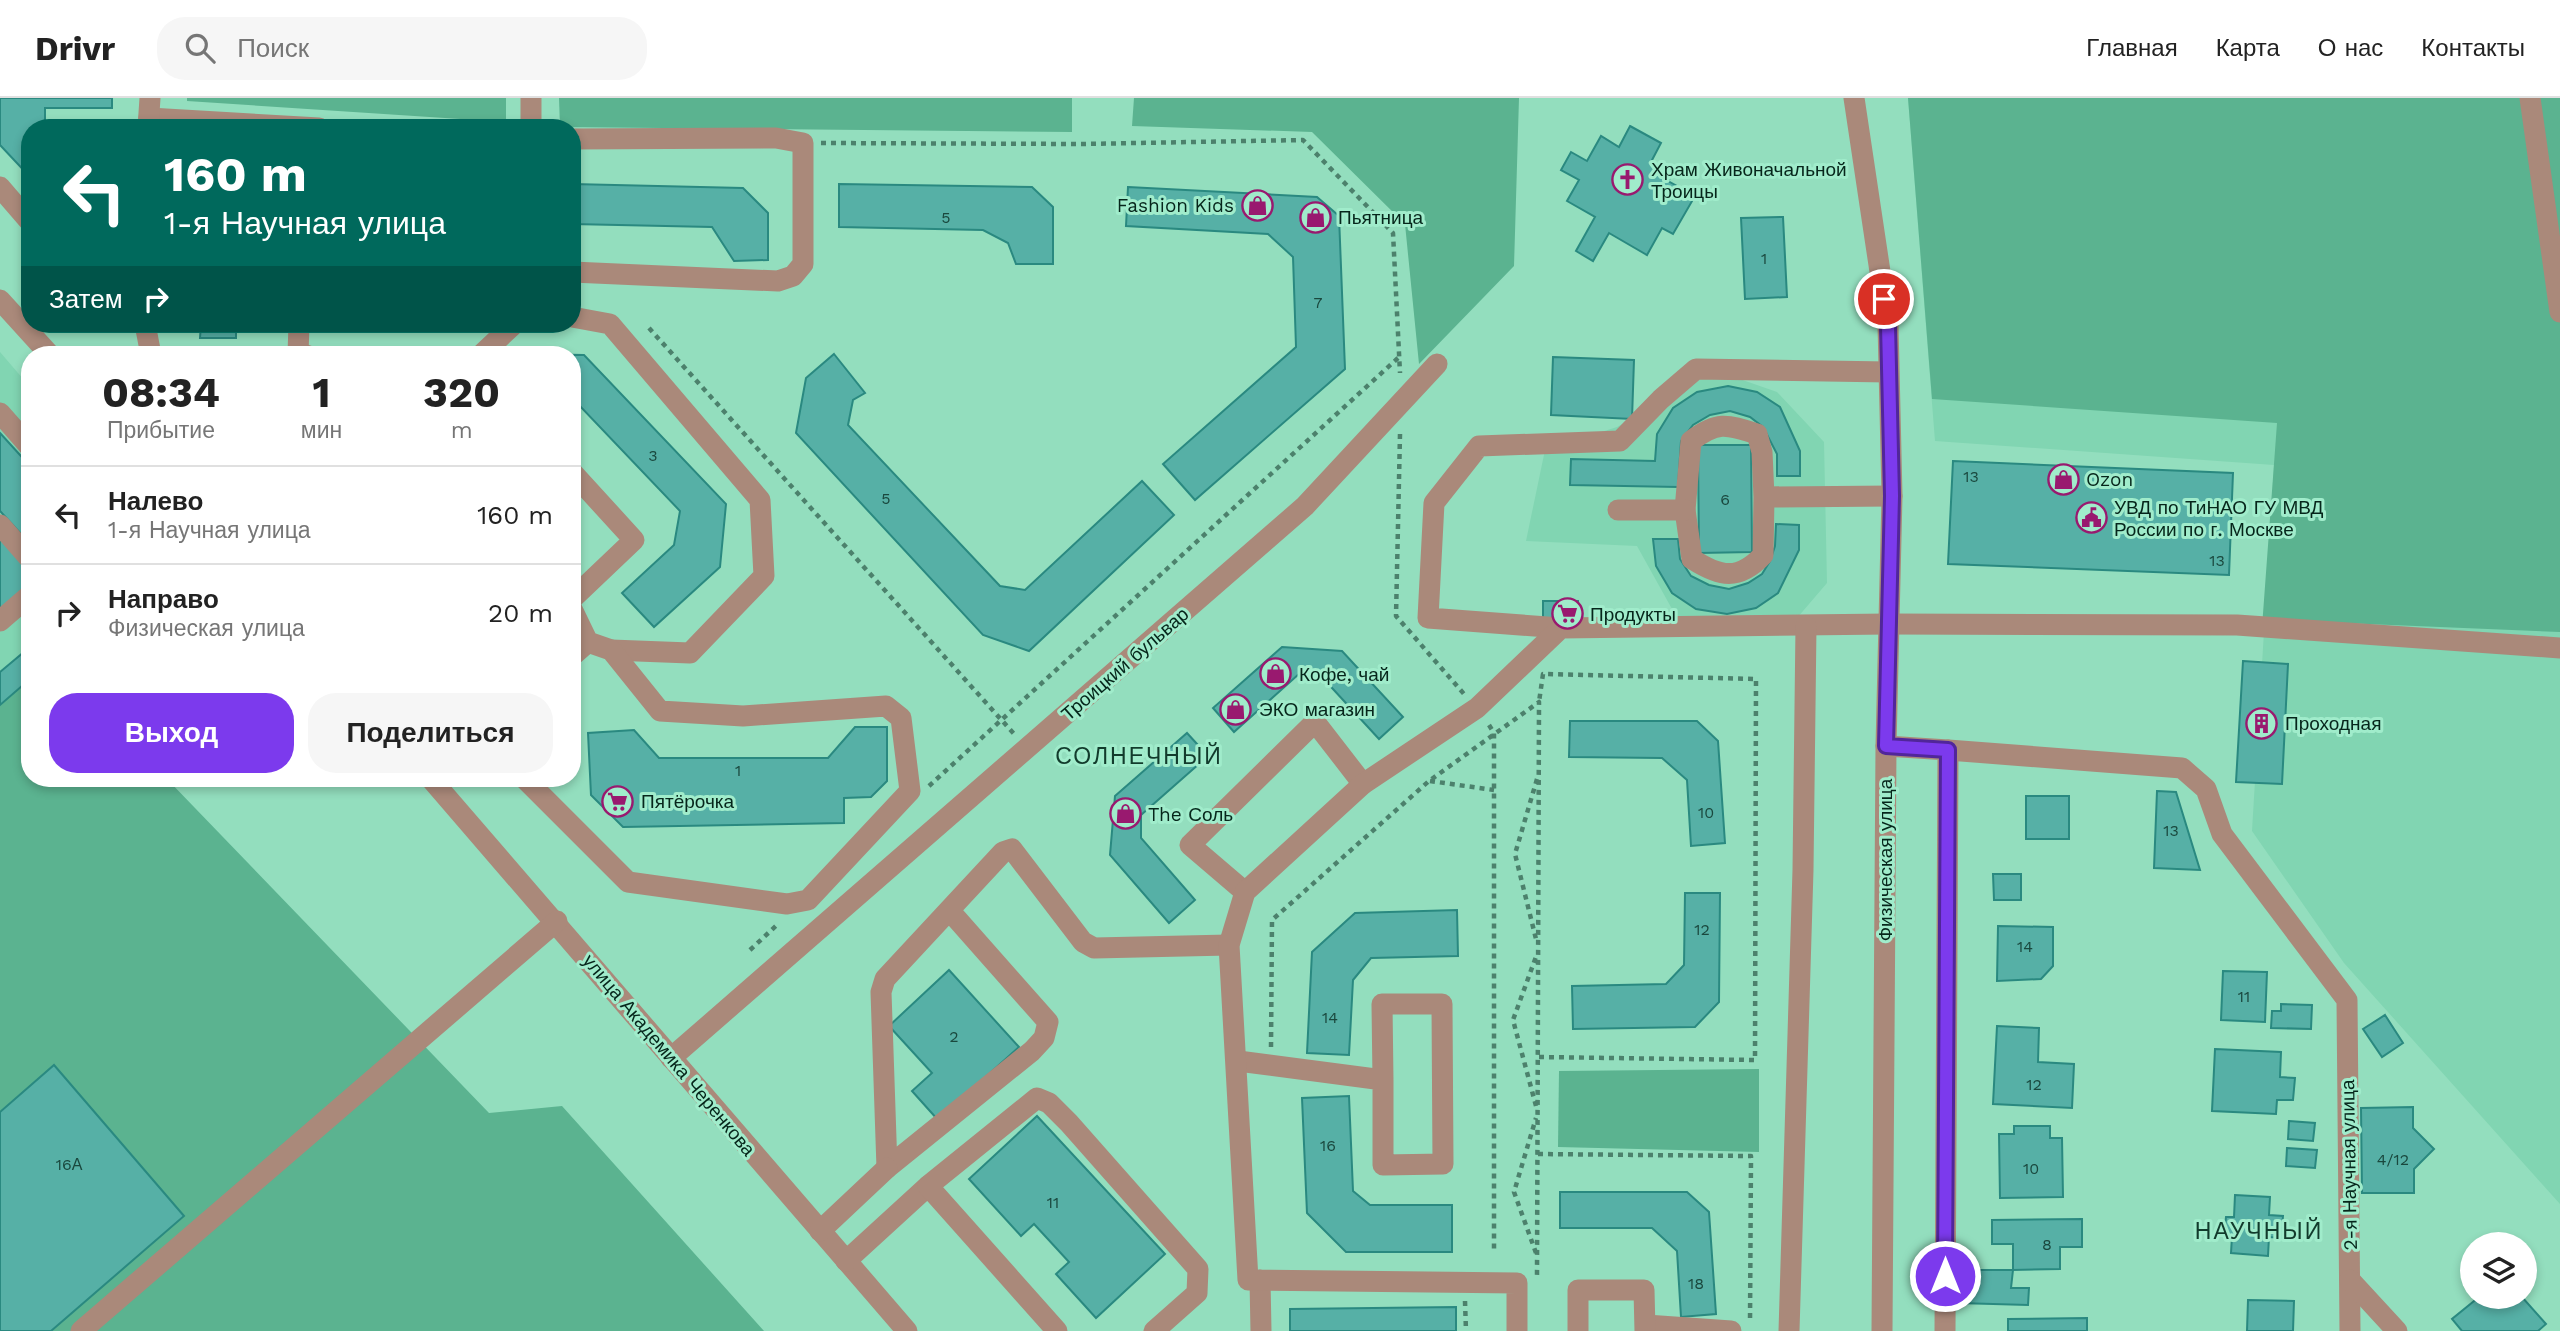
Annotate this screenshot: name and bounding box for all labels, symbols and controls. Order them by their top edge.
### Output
search box [157,17,647,80]
text: Drivr [35,29,115,68]
icon: search [181,29,219,67]
text: Поиск [237,33,309,63]
text: Главная [2086,34,2178,62]
text: Карта [2216,34,2280,62]
text: О нас [2318,34,2383,62]
text: Контакты [2421,34,2525,62]
text: 160 m [164,145,307,203]
icon: left [49,147,140,238]
place label: Храм Живоначальной Троицы [1651,158,1847,203]
church icon: Храм Живоначальной Троицы [1611,163,1645,197]
shop icon: Fashion Kids [1240,188,1274,222]
place label: Fashion Kids [1117,194,1234,217]
shop icon: Пьятница [1298,200,1332,234]
text: 1-я Научная улица [164,204,446,242]
place label: Пьятница [1338,206,1424,229]
house number: 5 [941,208,951,227]
house number: 1 [1761,249,1767,268]
pin [1854,269,1914,329]
icon: right [137,280,175,318]
icon: arrive [1865,280,1903,318]
text: Затем [49,284,123,314]
house number: 7 [1314,293,1323,312]
text: 08:34 [102,368,220,417]
text: 1 [312,368,331,417]
text: 320 [423,368,500,417]
text: Прибытие [107,417,215,444]
text: мин [301,417,342,444]
text: m [451,417,473,444]
house number: 3 [648,446,658,465]
shop icon: Ozon [2046,462,2080,496]
house number: 13 [1963,467,1979,486]
place label: Ozon [2086,468,2133,491]
text: Налево [108,486,203,516]
house number: 5 [881,489,891,508]
house number: 6 [1720,490,1730,509]
icon: left [49,496,87,534]
place label: УВД по ТиНАО ГУ МВД России по г. Москве [2114,496,2324,541]
text: 160 m [477,500,553,530]
public building icon: УВД по ТиНАО ГУ МВД России по г. Москве [2074,501,2108,535]
text: 1-я Научная улица [108,517,311,544]
house number: 13 [2209,551,2225,570]
text: Направо [108,584,219,614]
icon: right [49,594,87,632]
supermarket icon: Продукты [1550,597,1584,631]
text: 20 m [488,598,553,628]
street label: Троицкий бульвар [1057,603,1193,725]
place label: Продукты [1590,603,1676,626]
text: Физическая улица [108,615,305,642]
shop icon: Кофе, чай [1259,657,1293,691]
place label: Кофе, чай [1299,663,1389,686]
shop icon: ЭКО магазин [1219,692,1253,726]
button: Выход [49,693,294,773]
button: Поделиться [308,693,553,773]
place label: ЭКО магазин [1259,698,1375,721]
building icon: Проходная [2245,706,2279,740]
place label: Проходная [2285,712,2381,735]
district label: СОЛНЕЧНЫЙ [1055,742,1223,770]
house number: 1 [735,761,741,780]
street label: Физическая улица [1874,778,1897,941]
supermarket icon: Пятёрочка [601,784,635,818]
place label: Пятёрочка [641,790,735,813]
shop icon: The Соль [1108,797,1142,831]
place label: The Соль [1148,803,1233,826]
house number: 10 [1698,803,1714,822]
house number: 13 [2163,821,2179,840]
house number: 12 [1694,920,1710,939]
house number: 14 [2017,937,2033,956]
street label: улица Академика Черенкова [578,949,760,1161]
house number: 11 [2238,987,2250,1006]
house number: 14 [1322,1008,1338,1027]
house number: 2 [949,1027,959,1046]
house number: 12 [2026,1075,2042,1094]
street label: 2-я Научная улица [2336,1079,2362,1251]
house number: 16 [1320,1136,1336,1155]
house number: 4/12 [2377,1150,2409,1169]
house number: 16А [56,1155,83,1174]
house number: 10 [2023,1159,2039,1178]
house number: 11 [1047,1193,1059,1212]
district label: НАУЧНЫЙ [2195,1217,2323,1245]
map controls [2460,1232,2537,1309]
button: layers [2460,1232,2537,1309]
house number: 8 [2042,1235,2052,1254]
position arrow [1908,1239,1982,1313]
house number: 18 [1688,1274,1704,1293]

